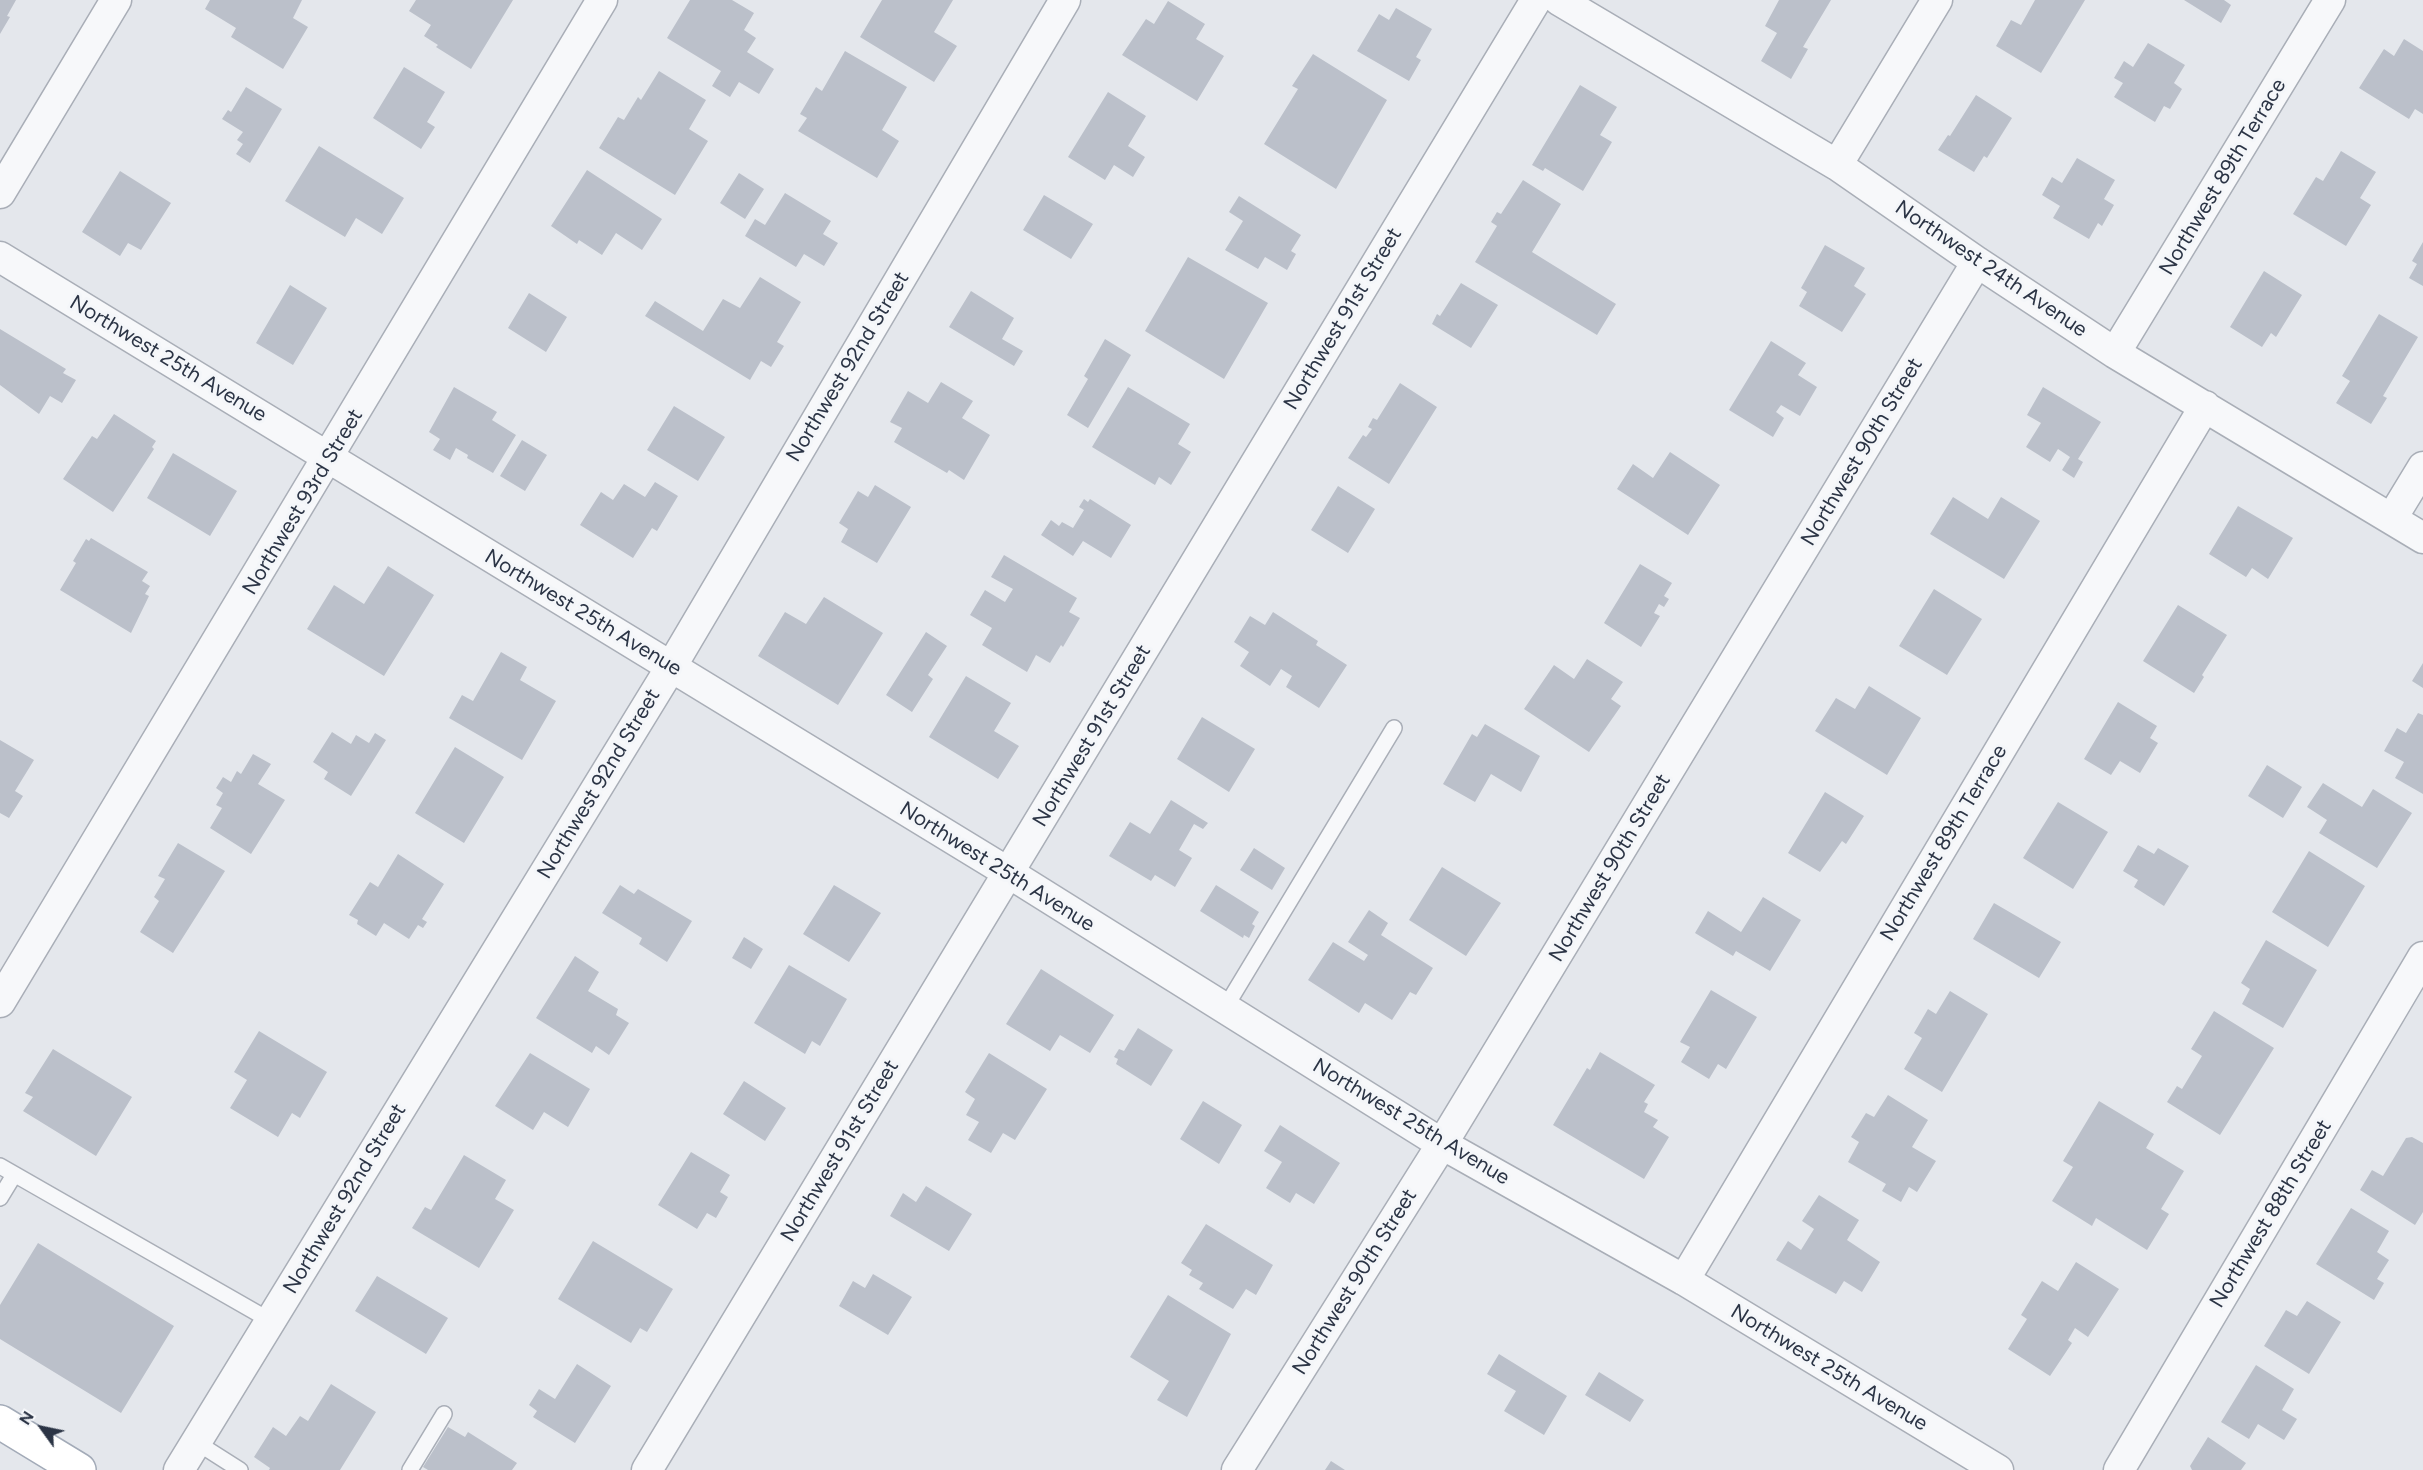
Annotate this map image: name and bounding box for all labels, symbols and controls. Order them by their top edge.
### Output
street label: Northwest 89th Terrace [2154,74,2292,280]
street label: Northwest 24th Avenue [1890,195,2092,343]
street label: Northwest 91st Street [1279,223,1407,415]
street label: Northwest 92nd Street [781,267,915,467]
street label: Northwest 25th Avenue [65,290,271,428]
street label: Northwest 90th Street [1796,354,1928,550]
street label: Northwest 93rd Street [238,405,368,599]
street label: Northwest 25th Avenue [480,544,686,682]
street label: Northwest 91st Street [1028,640,1156,832]
street label: Northwest 92nd Street [532,684,666,884]
street label: Northwest 89th Terrace [1875,740,2013,946]
street label: Northwest 90th Street [1544,770,1676,966]
street label: Northwest 25th Avenue [895,797,1099,937]
street label: Northwest 25th Avenue [1308,1053,1514,1191]
street label: Northwest 91st Street [776,1055,904,1247]
street label: Northwest 92nd Street [278,1099,412,1299]
street label: Northwest 88th Street [2205,1115,2337,1313]
street label: Northwest 90th Street [1287,1184,1423,1380]
street label: Northwest 25th Avenue [1726,1299,1932,1437]
north arrow [12,1398,72,1458]
text: N [15,1408,38,1428]

